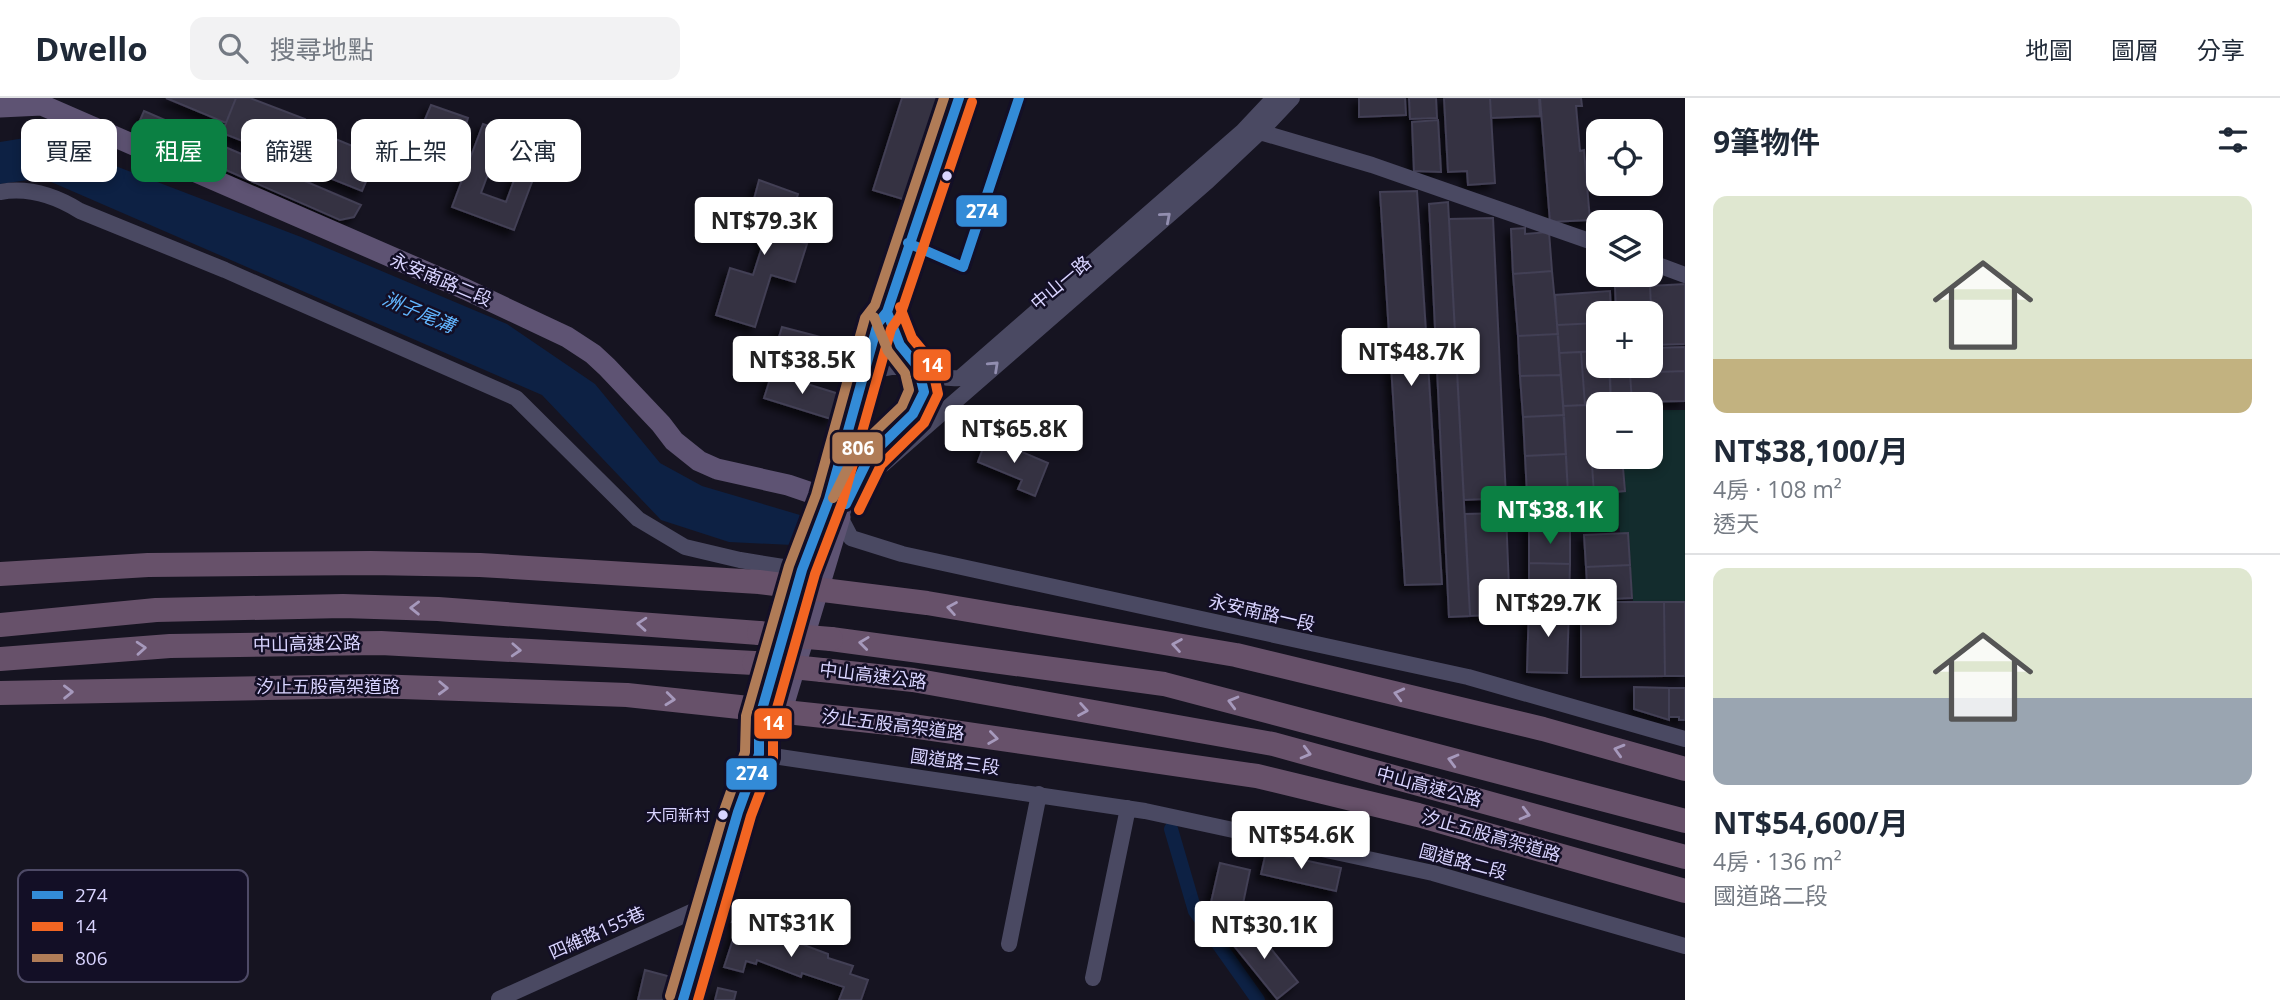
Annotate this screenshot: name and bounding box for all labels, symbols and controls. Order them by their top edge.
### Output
search box [190,17,680,80]
text: Dwello [35,26,148,71]
icon: search [214,29,252,67]
text: 搜尋地點 [270,31,374,67]
text: 地圖 [2025,33,2073,66]
text: 圖層 [2111,33,2159,66]
text: 分享 [2197,33,2245,66]
chip: 買屋 [21,119,117,182]
chip: 租屋 [131,119,227,182]
chip: 篩選 [241,119,337,182]
chip: 新上架 [351,119,471,182]
chip: 公寓 [485,119,581,182]
map controls [1586,119,1663,469]
button: locate [1586,119,1663,196]
text: 9筆物件 [1713,121,1820,162]
icon: filters [2214,121,2252,159]
unlabelled marker [940,169,954,183]
line badge: 274 [955,194,1008,228]
pin: NT$79.3K [692,198,836,257]
text: 274 [966,198,998,224]
text: NT$79.3K [711,204,817,236]
button: layers [1586,210,1663,287]
one-way arrow [1158,213,1171,225]
icon: home [1920,242,2046,368]
street label: 永安南路二段 [387,247,496,311]
street label: 中山一路 [1025,250,1096,315]
water label: 洲子尾溝 [379,285,462,340]
button: + [1586,301,1663,378]
pin: NT$48.7K [1339,328,1483,388]
text: NT$48.7K [1358,335,1464,367]
pin: NT$38.5K [730,336,874,396]
text: NT$38.5K [749,343,855,375]
line badge: 14 [912,348,952,382]
text: 14 [921,352,943,378]
one-way arrow [986,362,999,374]
button: − [1586,392,1663,469]
pin: NT$65.8K [942,406,1086,465]
text: NT$65.8K [961,412,1067,444]
text: NT$38,100/月 [1713,430,1909,471]
line badge: 806 [831,431,884,465]
text: 806 [842,435,874,461]
text: 4房 · 108 m² [1713,473,1842,505]
pin: NT$38.1K [1478,486,1622,546]
text: NT$38.1K [1497,493,1603,525]
text: 透天 [1713,507,1759,539]
pin: NT$29.7K [1476,580,1620,639]
text: NT$29.7K [1495,586,1601,618]
street label: 永安南路一段 [1207,588,1318,636]
one-way arrow [410,601,421,616]
one-way arrow [947,601,958,616]
icon: home [1920,614,2046,740]
one-way arrow [637,617,648,632]
street label: 中山高速公路 [253,630,361,656]
one-way arrow [858,636,870,651]
one-way arrow [1171,638,1183,653]
one-way arrow [136,641,147,656]
one-way arrow [510,642,521,657]
street label: 中山高速公路 [818,657,928,693]
street label: 汐止五股高架道路 [256,674,400,698]
one-way arrow [437,681,448,696]
one-way arrow [63,684,74,699]
one-way arrow [1393,688,1405,702]
one-way arrow [664,692,676,707]
one-way arrow [1227,696,1239,710]
one-way arrow [1077,702,1089,717]
street label: 汐止五股高架道路 [820,703,966,745]
line badge: 14 [753,707,793,740]
text: 14 [762,710,784,736]
one-way arrow [987,730,999,745]
street label: 國道路三段 [909,743,1001,779]
one-way arrow [1614,744,1626,759]
one-way arrow [1300,745,1312,759]
one-way arrow [1447,754,1459,768]
line badge: 274 [725,757,778,791]
text: 274 [736,760,768,786]
street label: 中山高速公路 [1374,760,1485,812]
text: NT$54,600/月 [1713,802,1909,843]
place label: 大同新村 [646,804,710,826]
street label: 汐止五股高架道路 [1419,804,1564,866]
one-way arrow [1519,805,1531,820]
marker: 大同新村 [716,808,730,822]
pin: NT$54.6K [1229,812,1373,871]
text: NT$54.6K [1248,818,1354,850]
street label: 國道路二段 [1417,838,1510,884]
text: 4房 · 136 m² [1713,845,1842,877]
legend [18,870,248,982]
text: 國道路二段 [1713,879,1828,911]
text: 274 [75,882,108,908]
street label: 四維路155巷 [545,900,648,964]
pin: NT$31K [734,900,848,959]
pin: NT$30.1K [1192,902,1336,961]
text: NT$31K [748,906,834,938]
text: NT$30.1K [1211,908,1317,940]
text: 14 [75,913,97,939]
text: 806 [75,945,108,971]

